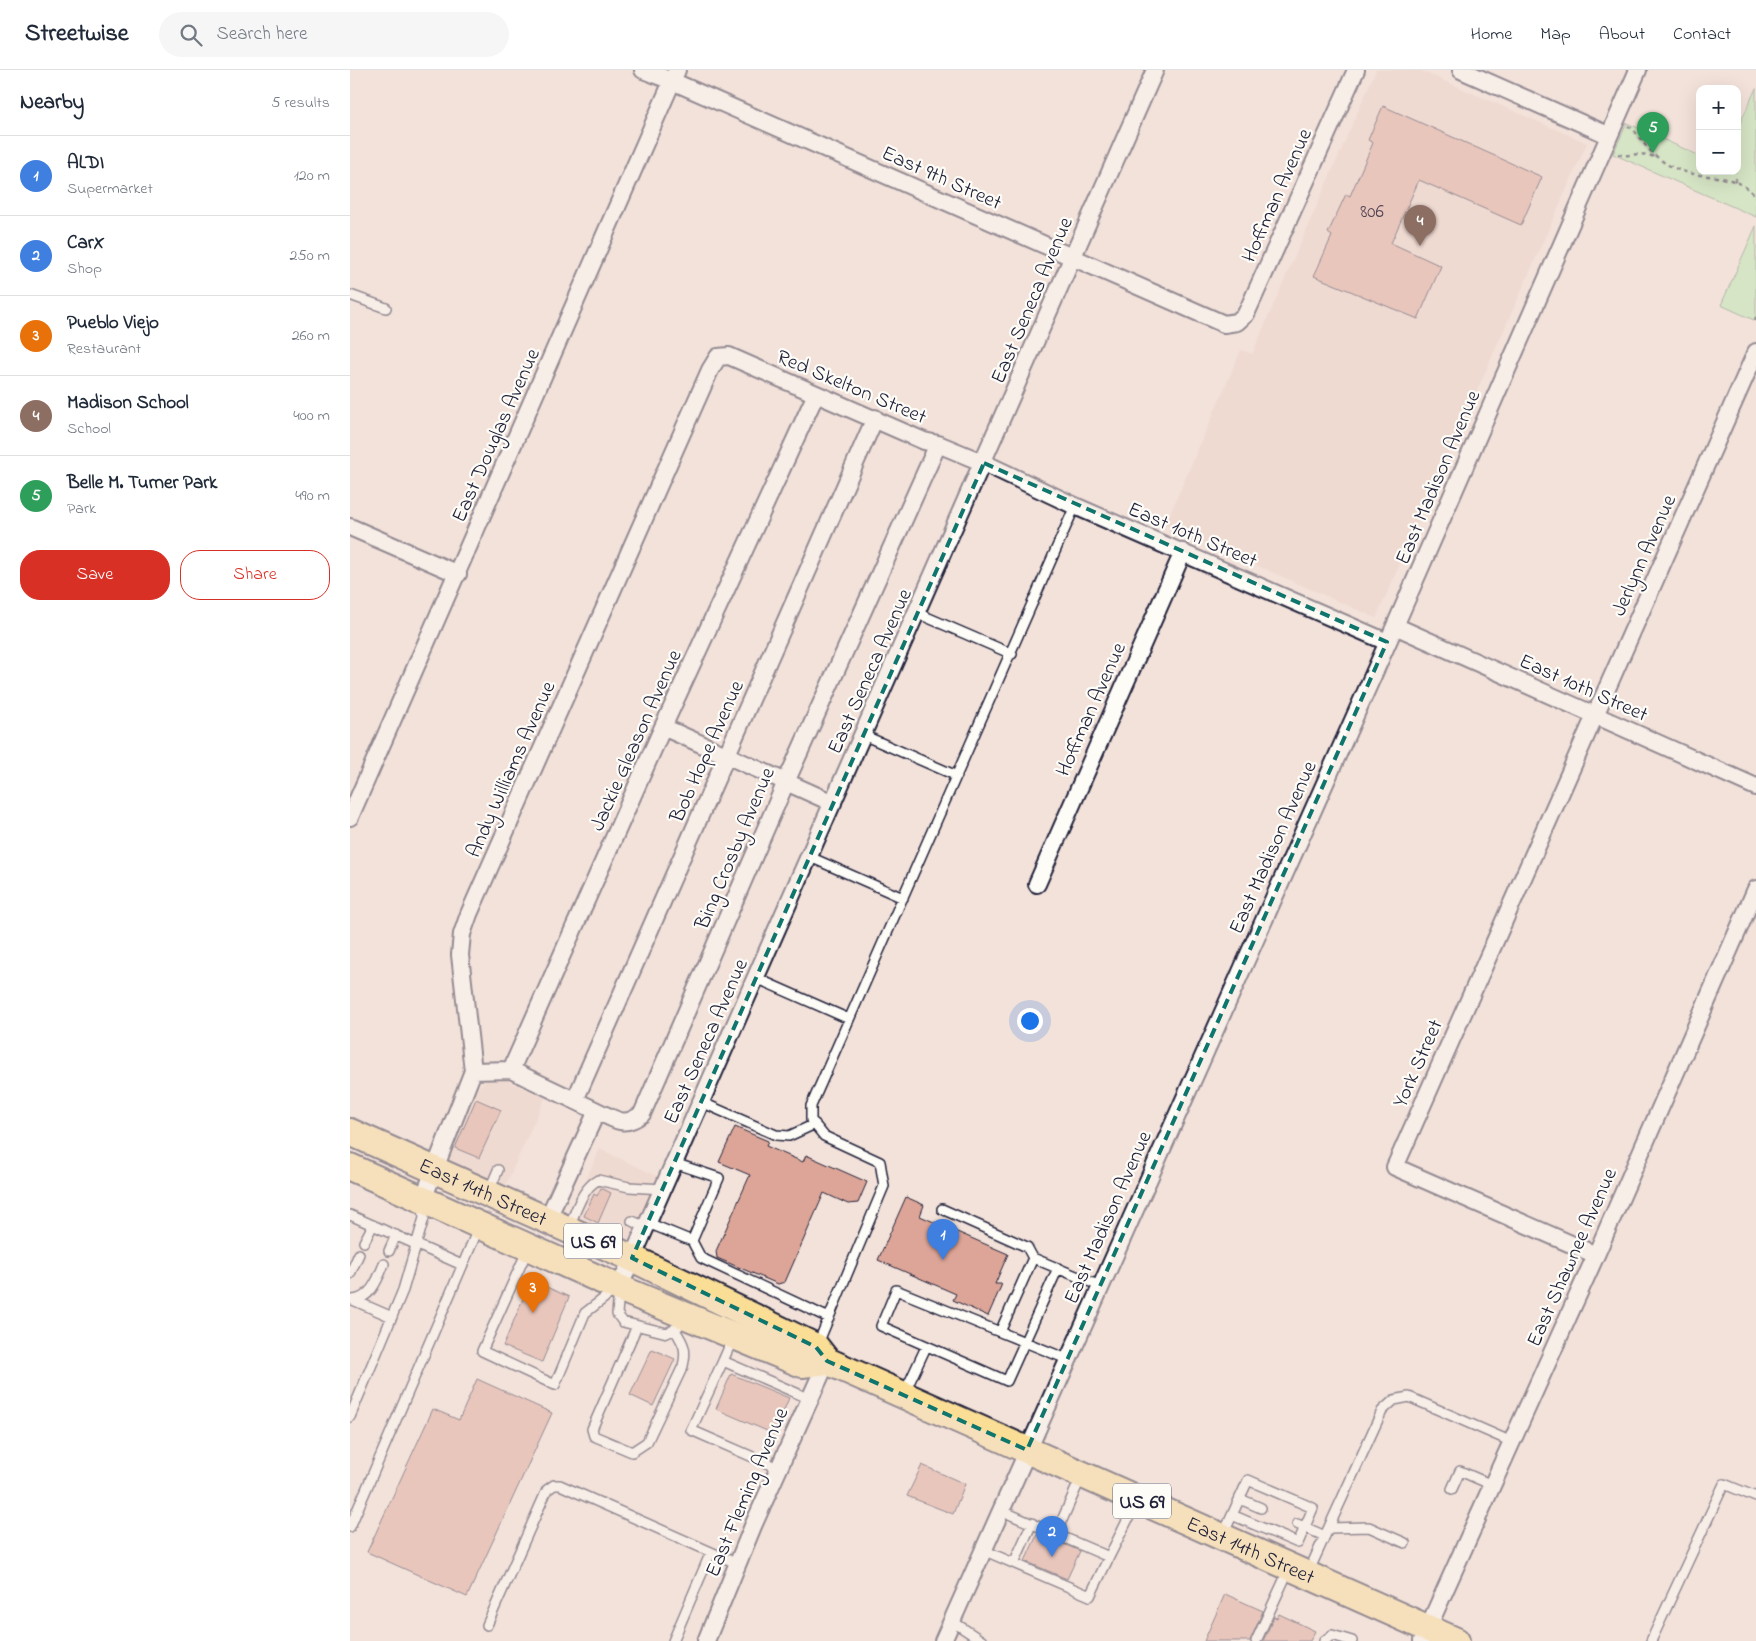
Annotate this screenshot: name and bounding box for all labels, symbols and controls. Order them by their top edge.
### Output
search box [159,12,509,57]
text: Streetwise [25,17,129,52]
icon: search [177,21,205,49]
text: Search here [217,21,308,48]
text: Home [1471,22,1512,48]
text: Map [1540,22,1571,48]
text: About [1599,22,1645,48]
text: Contact [1673,22,1731,48]
map controls [1696,85,1741,175]
button: + [1696,85,1741,130]
text: Nearby [20,88,84,118]
text: 5 results [271,91,330,115]
pin: 5 [1637,112,1669,153]
street label: Hoffman Avenue [1235,124,1321,268]
button: − [1696,130,1741,175]
street label: East 9th Street [876,139,1006,219]
text: ALDI [67,150,104,177]
text: 1 [33,164,39,188]
text: 120 m [294,164,330,188]
text: Supermarket [67,177,153,201]
house number: 806 [1360,199,1384,226]
pin: 4 [1404,205,1436,246]
street label: East Seneca Avenue [984,212,1082,389]
text: CarX [67,230,105,257]
text: 2 [32,244,40,268]
text: 250 m [290,244,330,268]
text: Shop [67,257,102,281]
text: Pueblo Viejo [67,310,159,337]
text: 3 [33,324,39,348]
text: 260 m [292,324,330,348]
text: Restaurant [67,337,141,361]
street label: Red Skelton Street [772,343,931,433]
street label: East Douglas Avenue [445,344,551,528]
street label: East Madison Avenue [1389,385,1489,570]
text: Madison School [67,390,189,417]
text: 4 [33,404,39,428]
text: 400 m [293,404,330,428]
text: School [67,417,111,441]
text: Belle M. Turner Park [67,470,217,497]
text: 5 [31,484,41,508]
text: 490 m [295,484,330,508]
street label: Jerlynn Avenue [1605,490,1687,622]
street label: East 10th Street [1123,495,1262,577]
text: Park [67,497,96,521]
button: Save [20,550,170,600]
button: Share [180,550,330,600]
street label: East Seneca Avenue [821,584,921,759]
street label: Hoffman Avenue [1049,638,1135,782]
street label: Jackie Gleason Avenue [583,645,691,836]
street label: East 10th Street [1514,647,1652,731]
street label: Bob Hope Avenue [663,675,753,829]
street label: Andy Williams Avenue [459,676,566,864]
street label: East Madison Avenue [1222,756,1326,939]
street label: Bing Crosby Avenue [688,763,786,936]
street label: East Seneca Avenue [657,954,757,1129]
your location [1017,1008,1043,1034]
street label: York Street [1386,1015,1452,1113]
street label: East Madison Avenue [1057,1126,1161,1309]
street label: East 14th Street [414,1152,551,1235]
street label: East Shawnee Avenue [1520,1163,1626,1352]
pin: 1 [927,1219,959,1260]
road number: US 69 [564,1224,622,1258]
pin: 3 [517,1272,549,1313]
street label: East Fleming Avenue [699,1403,799,1583]
road number: US 69 [1113,1484,1171,1518]
street label: East 14th Street [1181,1510,1319,1593]
pin: 2 [1036,1516,1068,1557]

